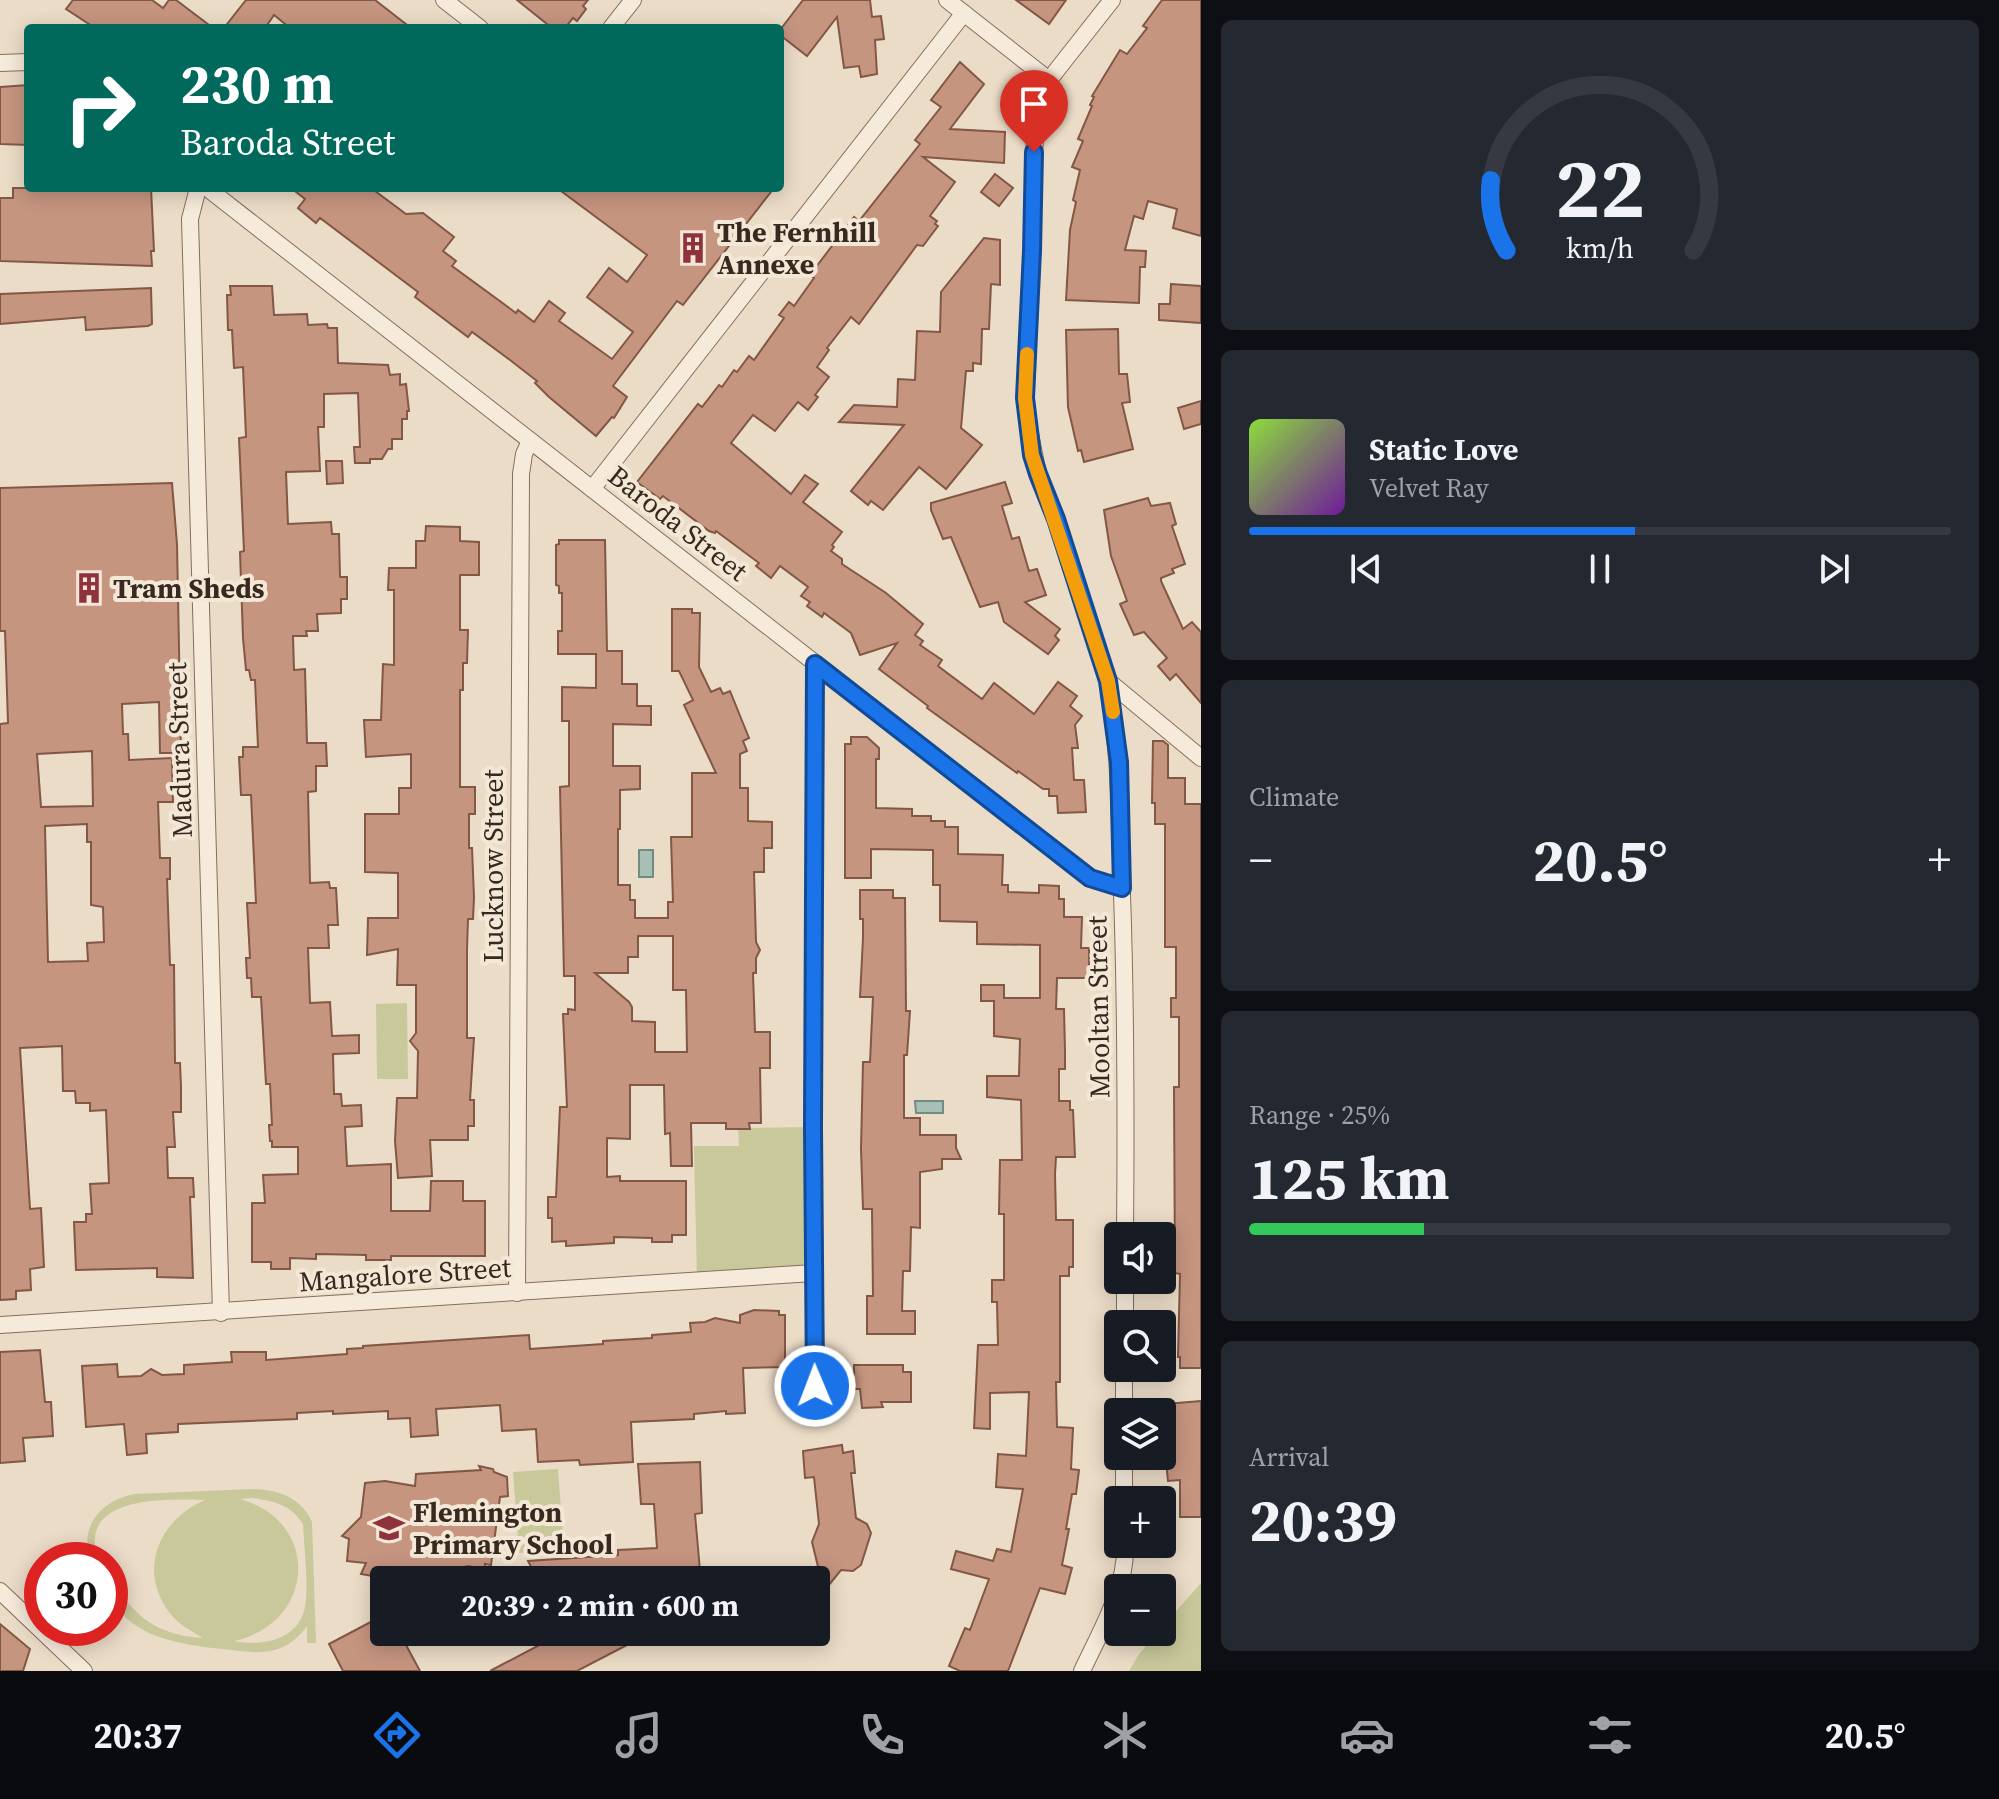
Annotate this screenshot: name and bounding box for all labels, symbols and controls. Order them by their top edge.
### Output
text: 230 m [180,45,334,122]
icon: right [48,56,152,160]
pin [1000,70,1068,152]
icon: arrive [1012,82,1056,126]
text: Baroda Street [180,118,395,167]
text: 22 [1555,131,1645,245]
place label: The Fernhill Annexe [717,213,876,283]
text: km/h [1566,228,1634,268]
building icon: The Fernhill Annexe [676,231,710,265]
text: Static Love [1369,429,1518,470]
street label: Baroda Street [600,456,756,590]
text: Velvet Ray [1369,470,1489,506]
icon: previous [1344,547,1388,591]
icon: pause [1578,547,1622,591]
icon: next [1812,547,1856,591]
place label: Tram Sheds [113,569,265,607]
building icon: Tram Sheds [72,571,106,605]
street label: Madura Street [157,661,201,838]
street label: Lucknow Street [474,768,512,963]
text: Climate [1249,779,1339,815]
text: 20.5° [1532,819,1668,901]
text: − [1249,829,1272,890]
text: + [1928,829,1951,890]
street label: Mooltan Street [1077,914,1119,1099]
text: Range · 25% [1249,1097,1390,1133]
text: 125 km [1249,1137,1450,1219]
map controls [1104,1222,1176,1646]
button: sound [1104,1222,1176,1294]
street label: Mangalore Street [298,1248,513,1300]
button: search [1104,1310,1176,1382]
position arrow [773,1344,857,1428]
button: layers [1104,1398,1176,1470]
text: Arrival [1249,1439,1329,1475]
text: 20:39 [1249,1479,1397,1561]
button: + [1104,1486,1176,1558]
place label: Flemington Primary School [413,1493,613,1563]
school or university icon: Flemington Primary School [372,1511,406,1545]
speed limit sign: 30 [24,1542,128,1646]
button: − [1104,1574,1176,1646]
text: 20:39 · 2 min · 600 m [461,1585,739,1626]
icon: directions [369,1707,425,1763]
icon: music [611,1707,667,1763]
icon: phone [854,1707,910,1763]
icon: climate [1097,1707,1153,1763]
icon: car [1339,1707,1395,1763]
icon: filters [1582,1707,1638,1763]
text: 20:37 [93,1711,182,1760]
text: 20.5° [1824,1711,1906,1760]

